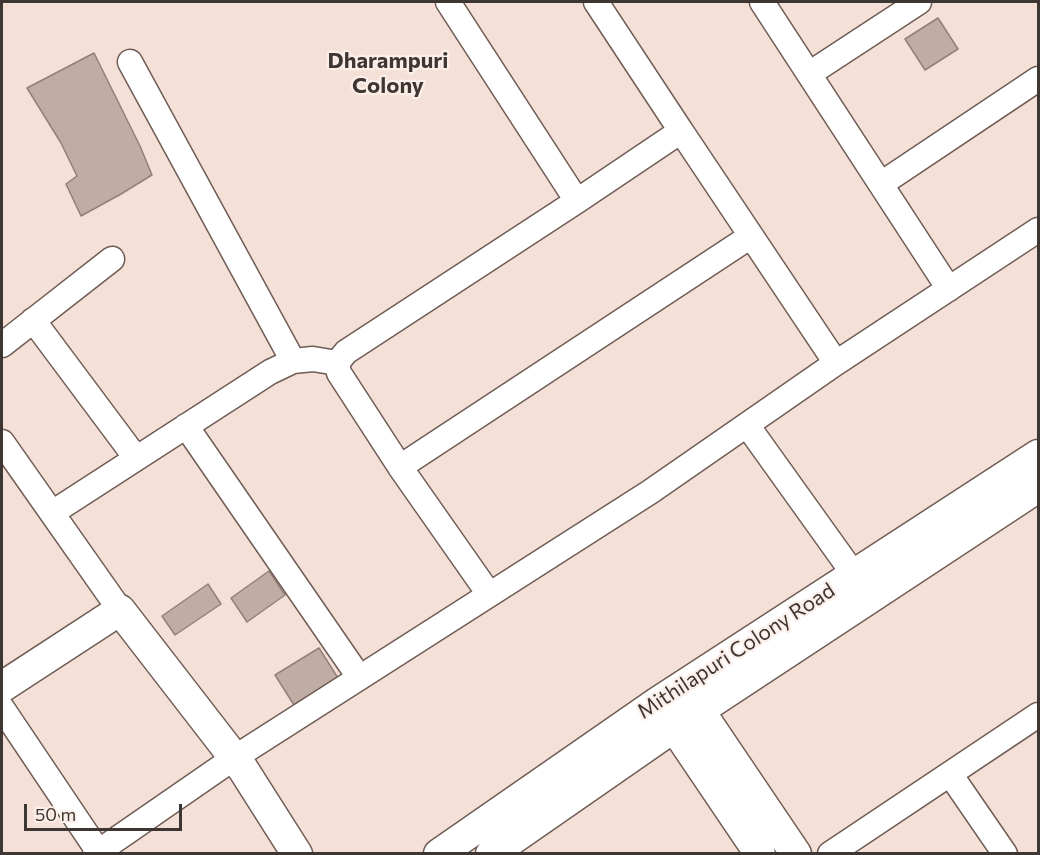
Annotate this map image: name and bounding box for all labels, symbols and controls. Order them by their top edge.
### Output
district label: Dharampuri Colony [328,48,448,100]
street label: Mithilapuri Colony Road [633,578,839,724]
scale bar [27,792,184,830]
text: 50 m [35,803,76,825]

